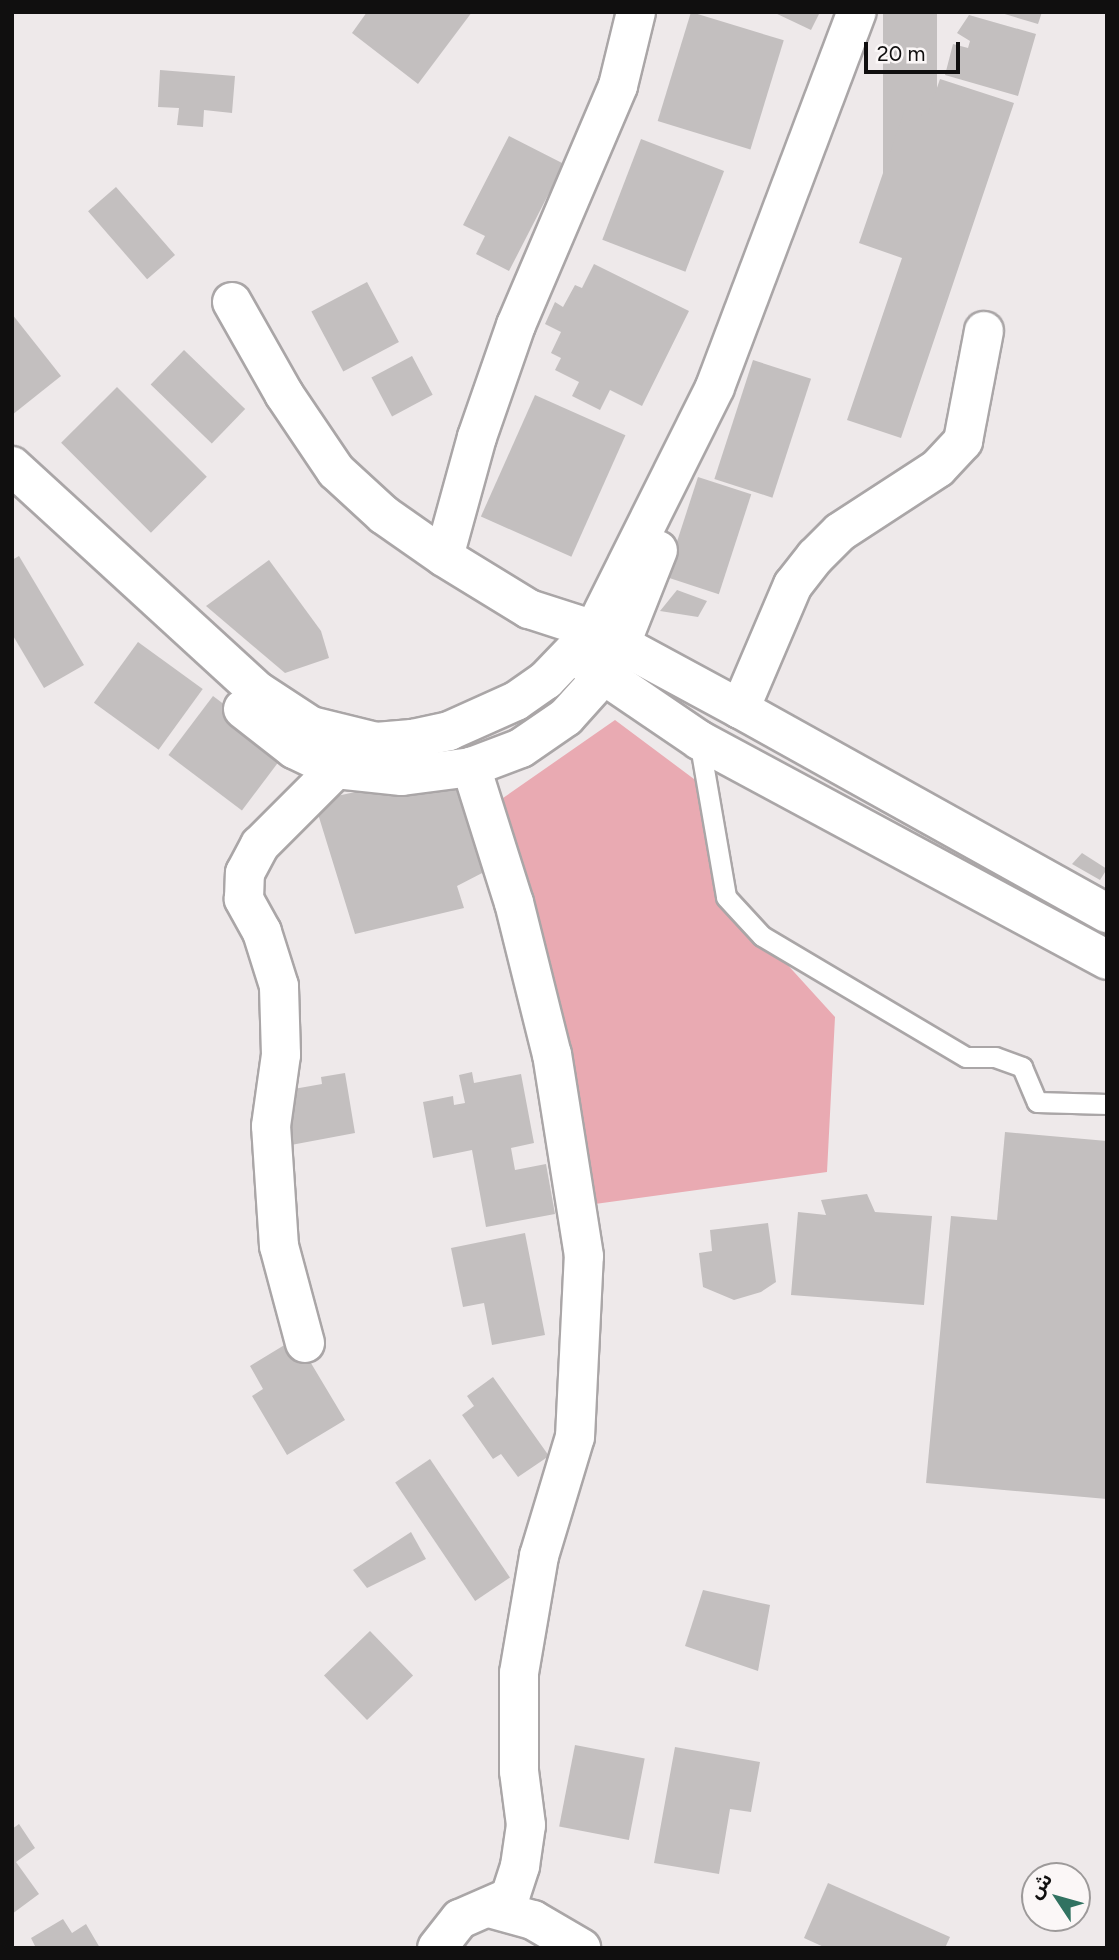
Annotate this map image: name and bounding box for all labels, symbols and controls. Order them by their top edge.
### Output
scale bar [867,28,963,72]
text: 20 m [877,41,925,66]
north arrow [1021,1862,1091,1932]
text: ش [1023,1868,1057,1903]

